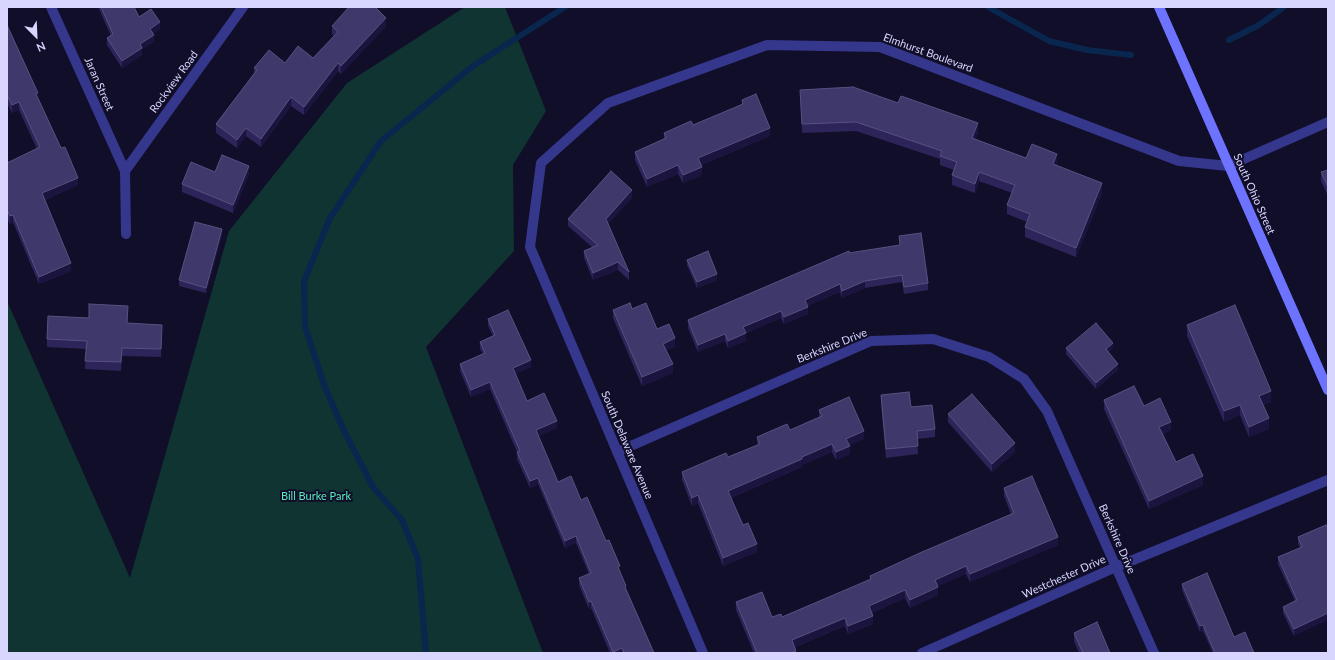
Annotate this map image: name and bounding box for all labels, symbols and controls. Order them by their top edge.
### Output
north arrow [16,16,56,56]
street label: Elmhurst Boulevard [881,31,975,75]
text: N [35,40,48,55]
street label: Rockview Road [147,48,201,116]
street label: Jaran Street [81,55,117,113]
street label: South Ohio Street [1230,152,1278,236]
street label: Berkshire Drive [795,326,869,366]
street label: South Delaware Avenue [598,389,656,501]
park label: Bill Burke Park [281,489,351,503]
street label: Berkshire Drive [1096,502,1138,576]
street label: Westchester Drive [1020,553,1108,601]

